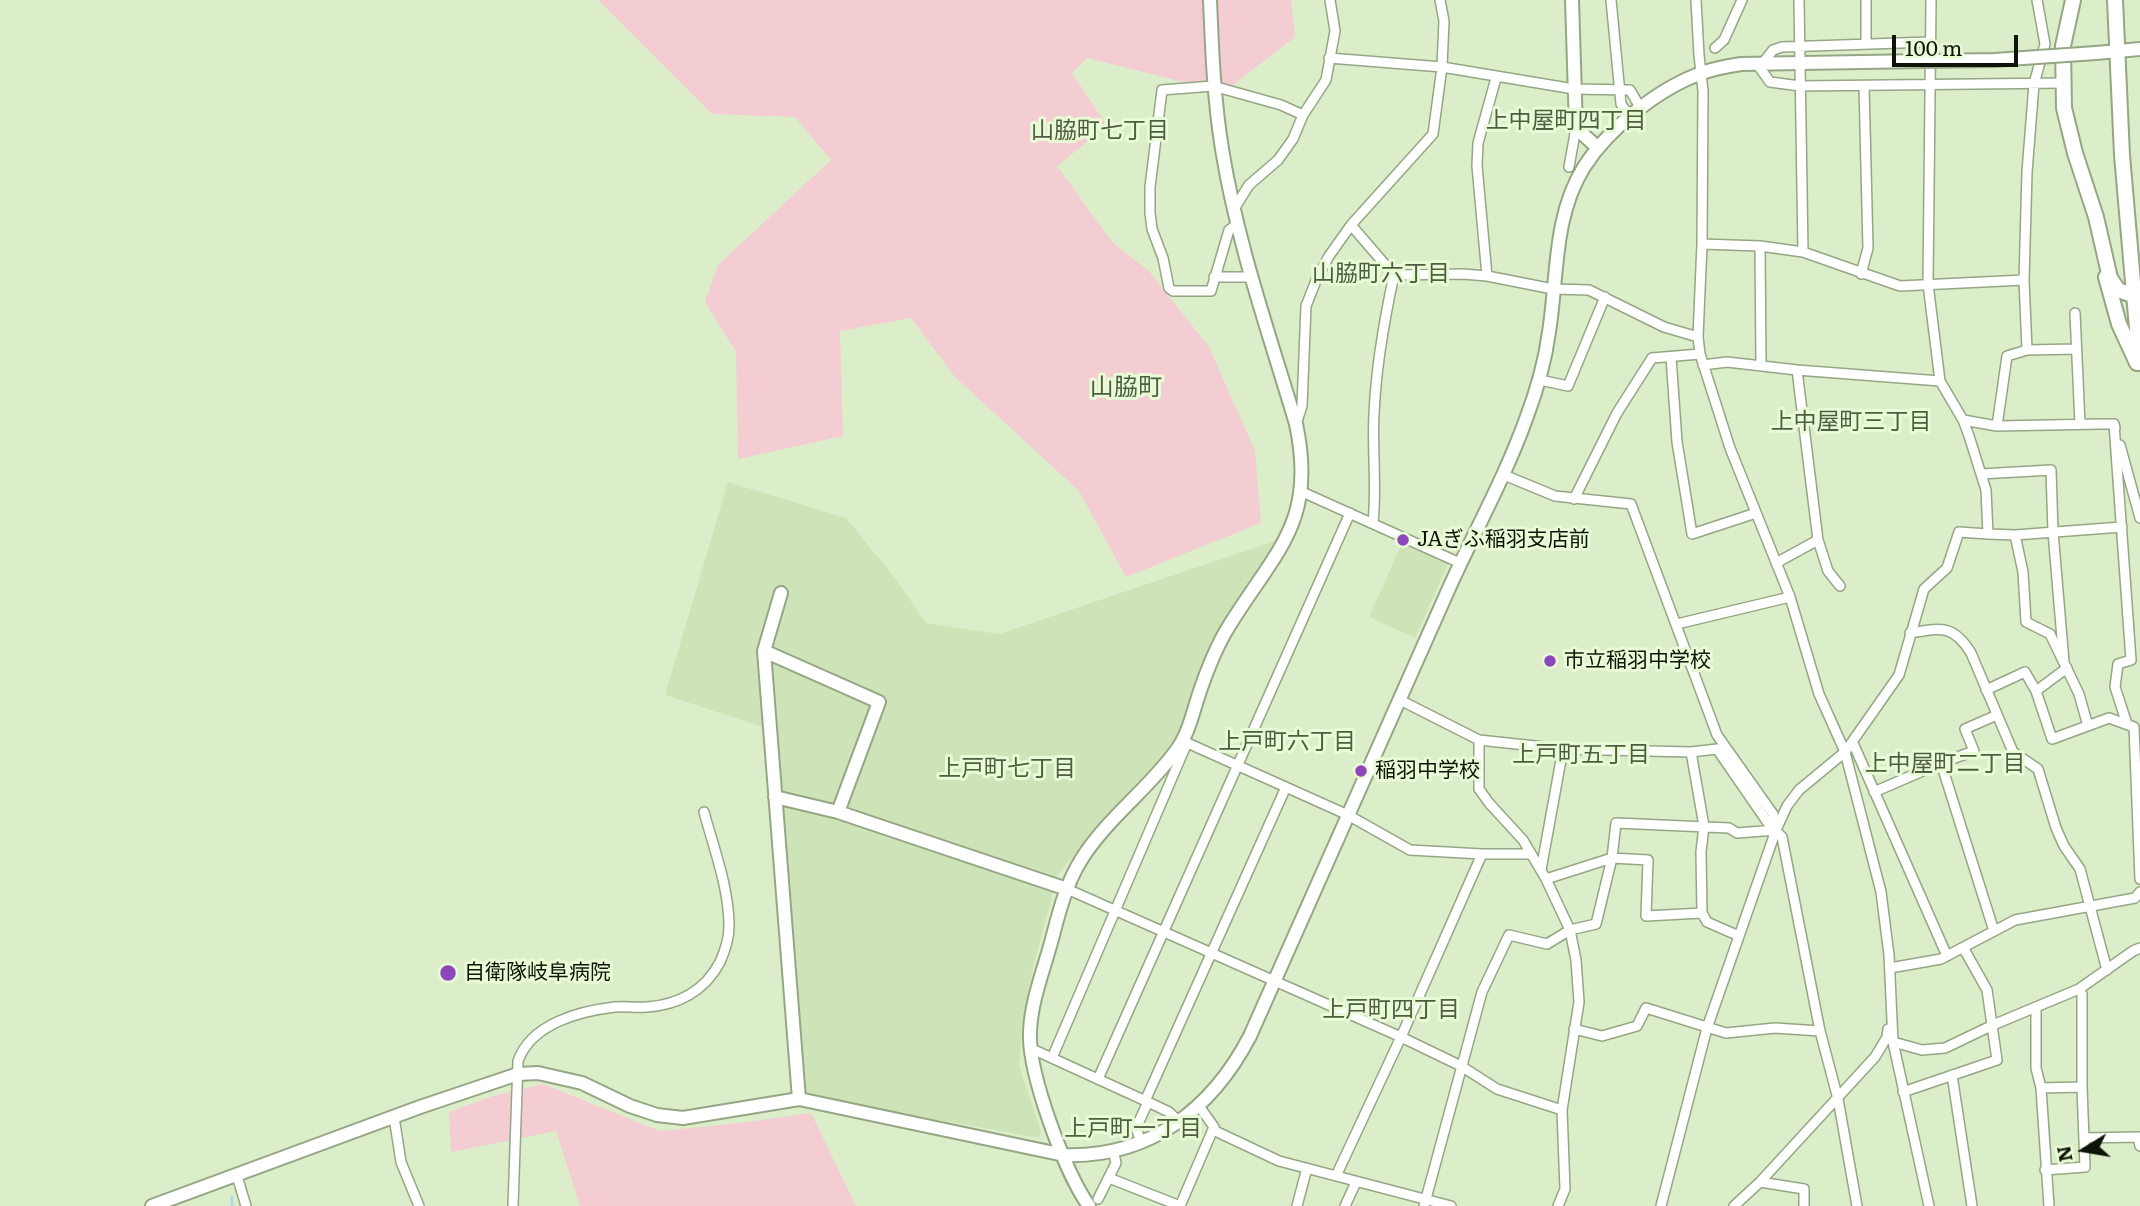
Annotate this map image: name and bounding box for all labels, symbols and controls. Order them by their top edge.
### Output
scale bar [1895,21,2021,65]
text: 100 m [1905,31,1962,62]
district label: 上中屋町四丁目 [1486,107,1646,135]
district label: 山脇町七丁目 [1031,117,1169,145]
district label: 山脇町六丁目 [1312,260,1450,288]
district label: 山脇町 [1090,374,1162,402]
district label: 上中屋町三丁目 [1771,408,1931,436]
place label: JAぎふ稲羽支店前 [1417,527,1590,553]
marker: JAぎふ稲羽支店前 [1395,532,1411,548]
place label: 市立稲羽中学校 [1564,648,1711,674]
marker: 市立稲羽中学校 [1542,653,1558,669]
district label: 上戸町六丁目 [1218,728,1356,756]
district label: 上戸町五丁目 [1512,741,1650,769]
district label: 上中屋町二丁目 [1865,750,2025,778]
district label: 上戸町七丁目 [938,755,1076,783]
place label: 稲羽中学校 [1375,758,1480,784]
marker: 稲羽中学校 [1353,763,1369,779]
place label: 自衛隊岐阜病院 [464,960,611,986]
marker: 自衛隊岐阜病院 [438,963,458,983]
district label: 上戸町四丁目 [1322,996,1460,1024]
district label: 上戸町一丁目 [1064,1115,1202,1143]
north arrow [2049,1115,2119,1185]
text: N [2048,1144,2079,1165]

